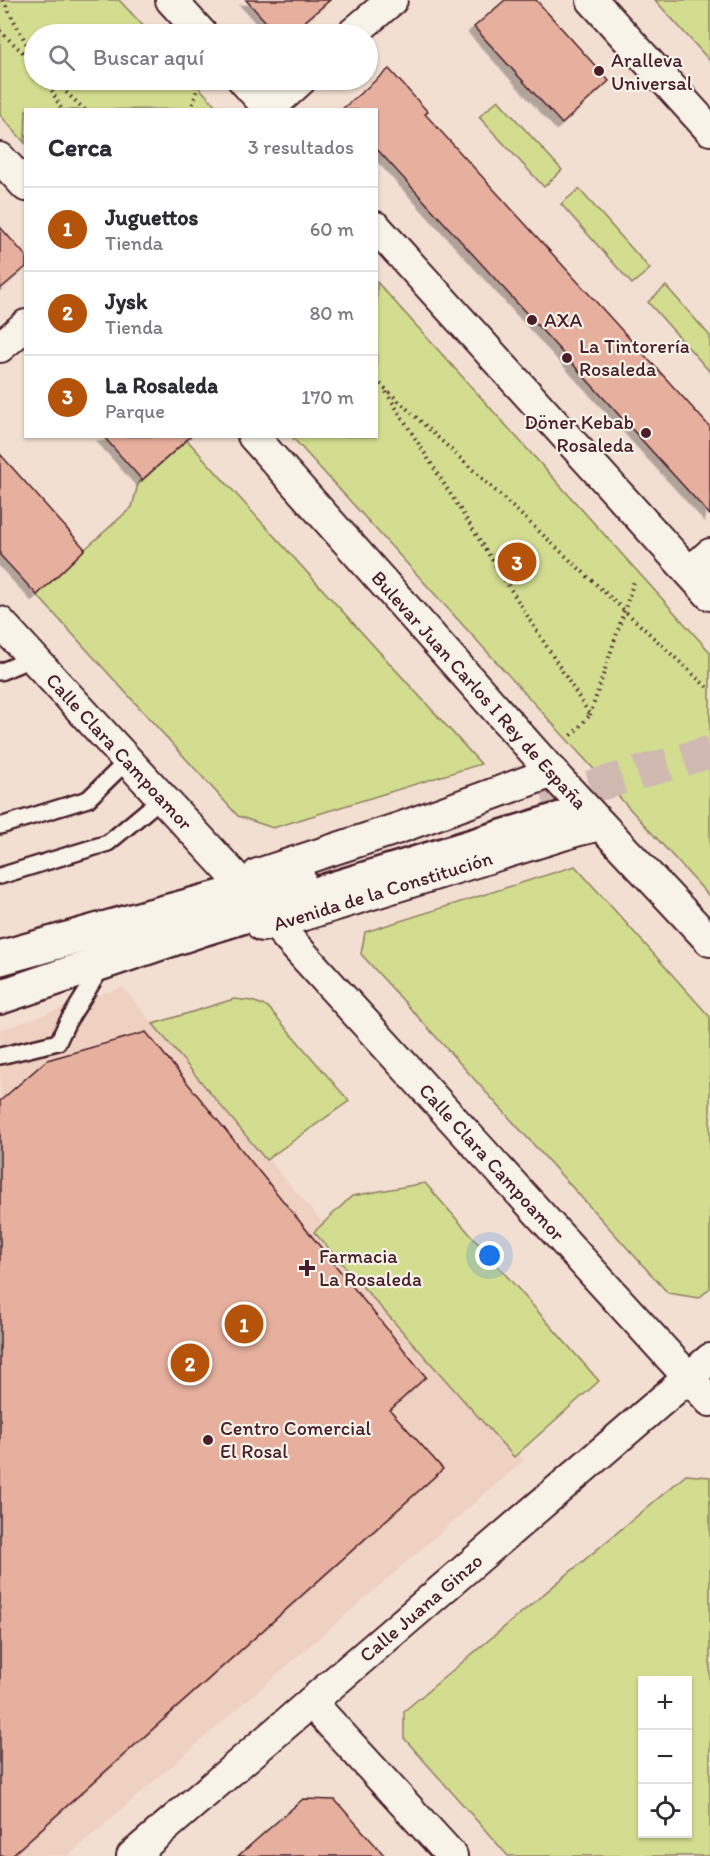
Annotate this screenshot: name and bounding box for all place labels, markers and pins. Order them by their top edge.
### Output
place label: Aralleva Universal [611,48,693,95]
marker: Aralleva Universal [592,64,606,78]
place label: AXA [544,308,582,332]
marker: AXA [525,313,539,327]
place label: La Tintorería Rosaleda [579,334,690,381]
marker: La Tintorería Rosaleda [560,351,574,365]
place label: Döner Kebab Rosaleda [524,410,635,457]
marker: Döner Kebab Rosaleda [639,426,653,440]
pin: 3 [498,540,536,584]
place label: Farmacia La Rosaleda [319,1244,422,1291]
marker: Farmacia La Rosaleda [300,1261,314,1275]
pin: 1 [224,1302,264,1346]
pin: 2 [170,1340,210,1386]
place label: Centro Comercial El Rosal [220,1416,372,1463]
marker: Centro Comercial El Rosal [201,1433,215,1447]

